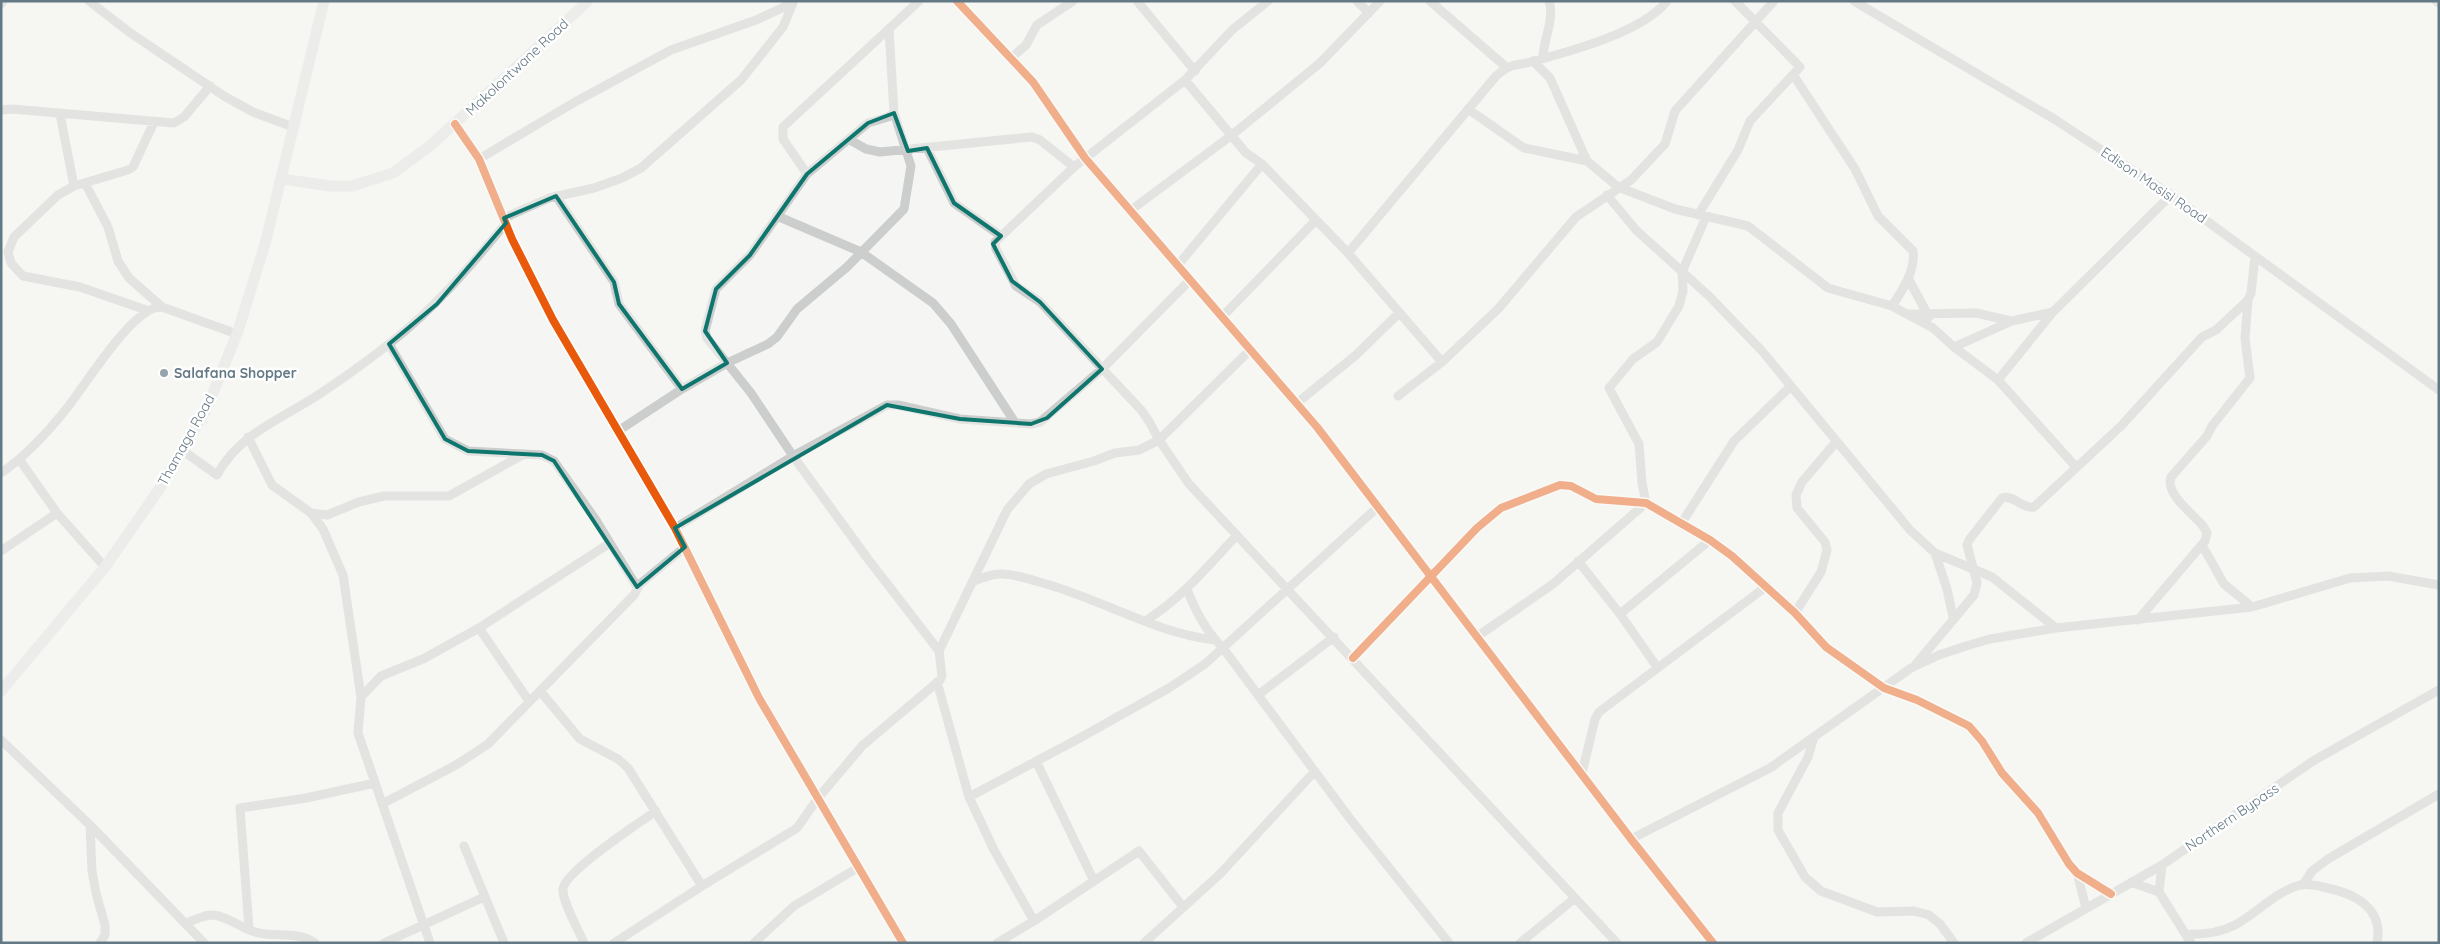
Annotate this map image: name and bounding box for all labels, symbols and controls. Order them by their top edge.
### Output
street label: Makolontwane Road [462,15,572,119]
street label: Edison Masisi Road [2098,143,2210,227]
place label: Salafana Shopper [174,364,297,382]
marker: Salafana Shopper [158,367,170,379]
street label: Thamaga Road [153,391,219,489]
street label: Northern Bypass [2182,779,2282,855]

